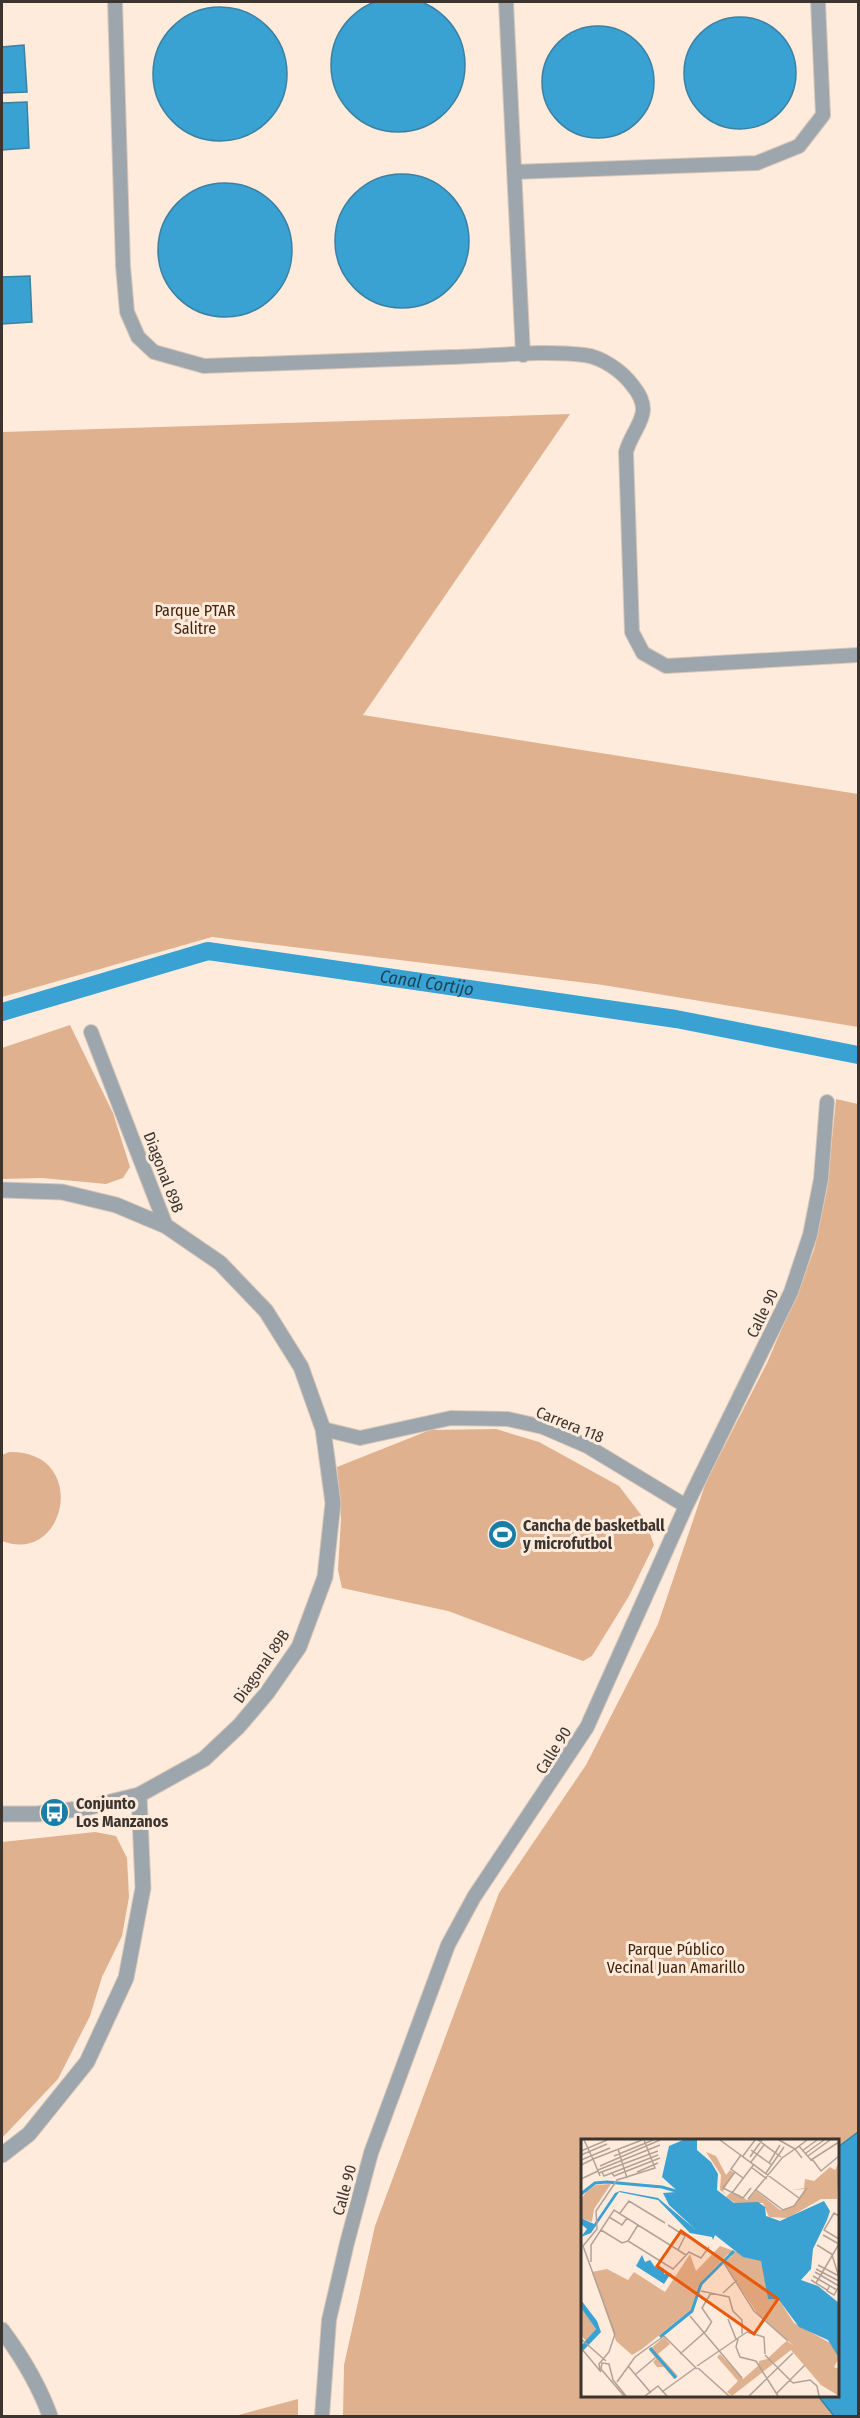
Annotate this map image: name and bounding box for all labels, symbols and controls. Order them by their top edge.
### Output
park label: Parque PTAR Salitre [155,601,236,638]
water label: Canal Cortijo [378,965,475,1000]
street label: Diagonal 89B [139,1129,188,1216]
street label: Calle 90 [743,1286,782,1341]
street label: Carrera 118 [533,1402,606,1447]
place label: Cancha de basketball y microfutbol [522,1516,665,1553]
sports icon: Cancha de basketball y microfutbol [486,1518,518,1550]
street label: Diagonal 89B [229,1626,294,1707]
street label: Calle 90 [532,1723,575,1777]
place label: Conjunto Los Manzanos [76,1794,168,1831]
bus stop icon: Conjunto Los Manzanos [39,1796,71,1828]
park label: Parque Público Vecinal Juan Amarillo [607,1940,745,1977]
inset map [581,2139,839,2397]
street label: Calle 90 [329,2163,360,2218]

